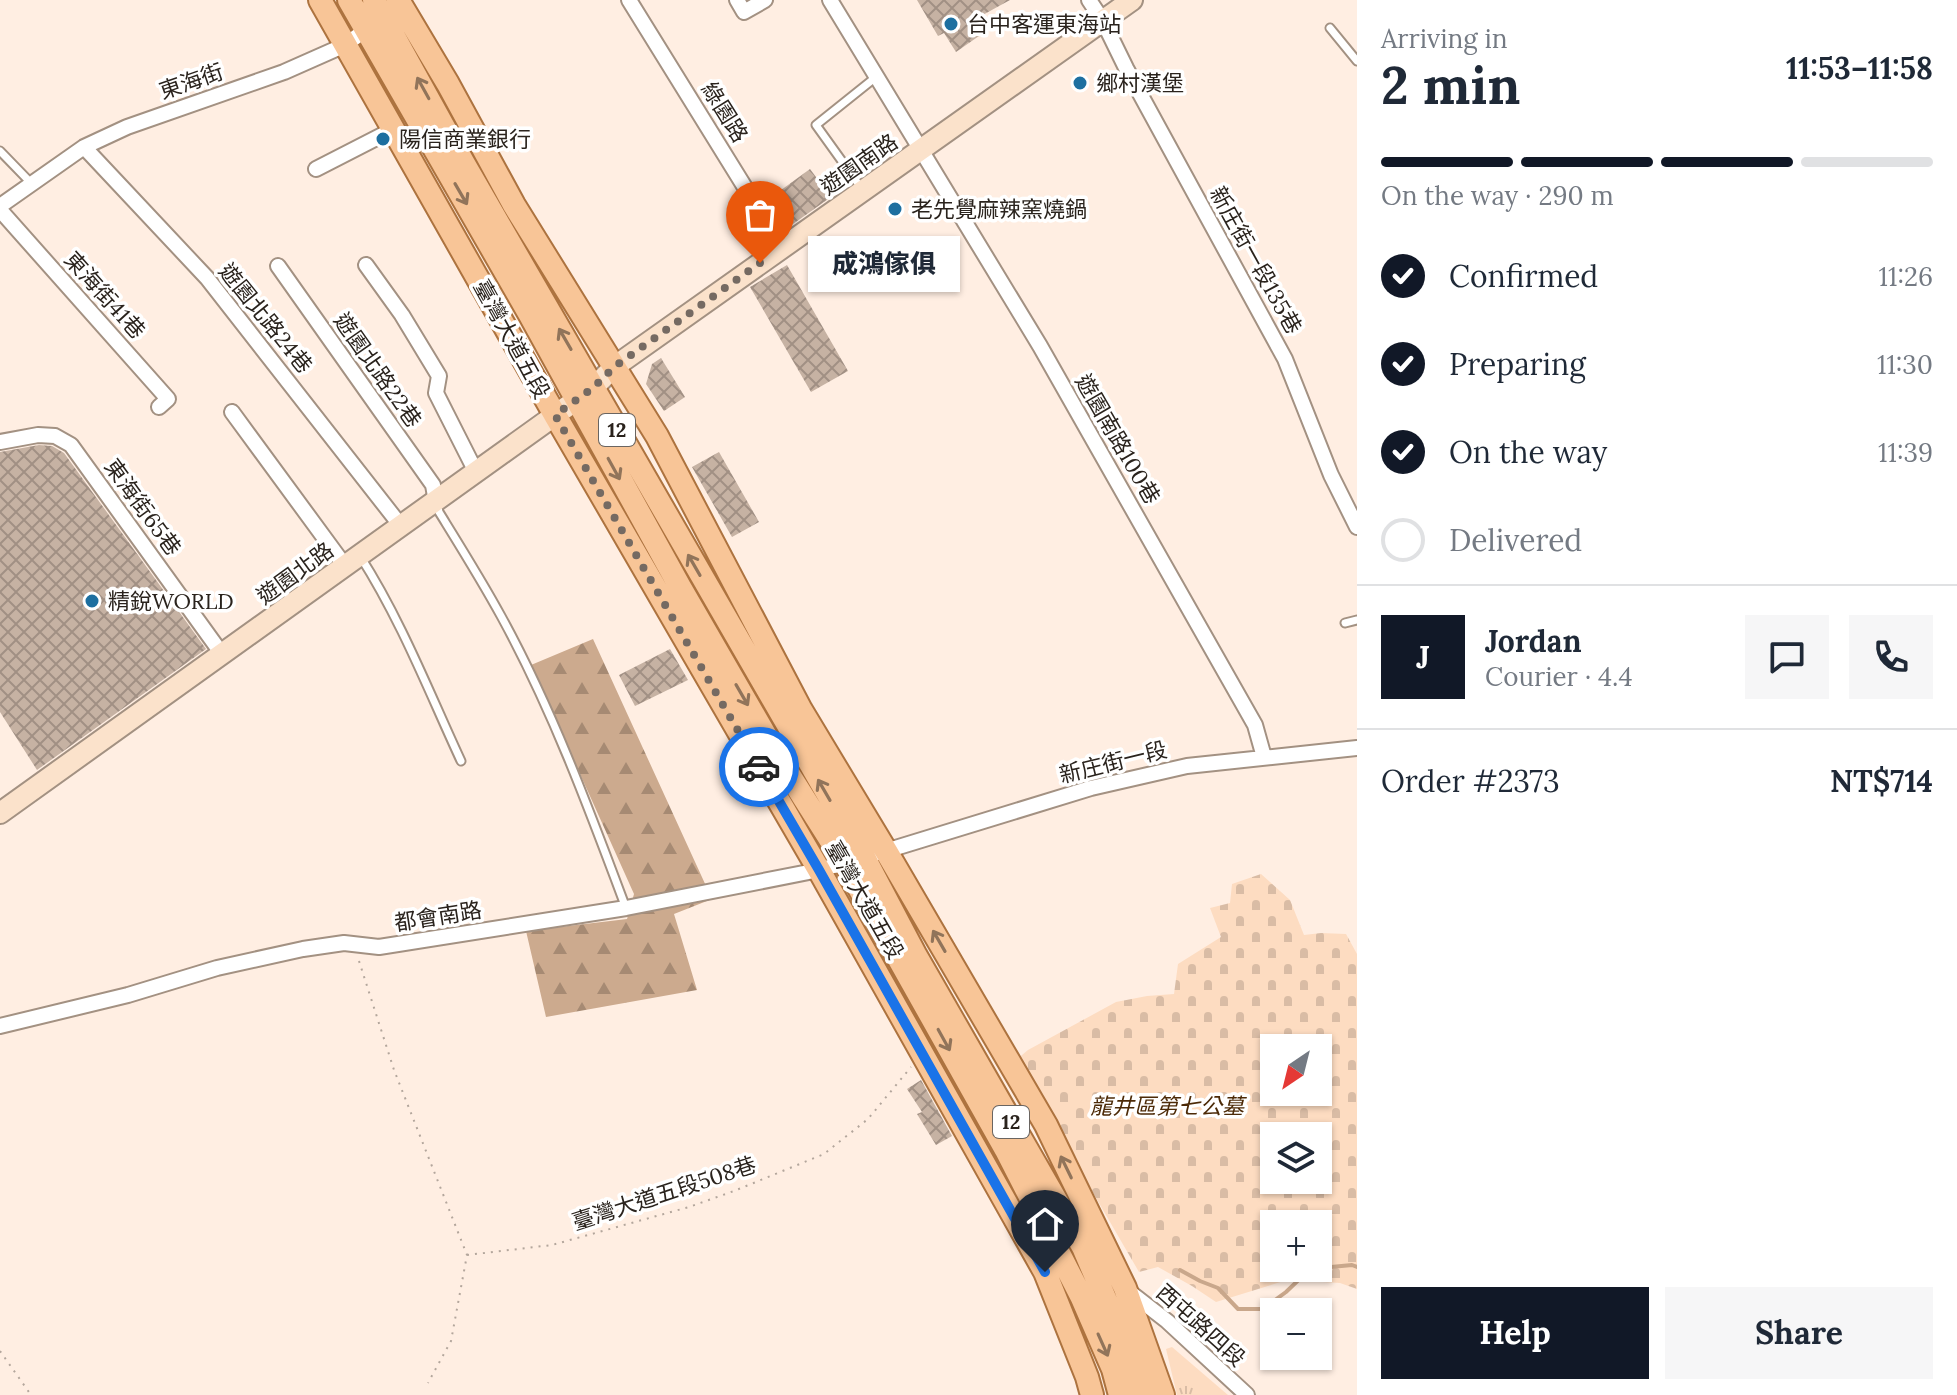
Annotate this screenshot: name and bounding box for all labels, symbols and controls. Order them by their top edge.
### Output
place label: 台中客運東海站 [967,10,1121,38]
marker: 台中客運東海站 [942,15,960,33]
text: Arriving in [1381,22,1508,55]
text: 11:53–11:58 [1786,49,1933,87]
text: 2 min [1381,52,1520,118]
street label: 東海街 [155,57,227,105]
place label: 鄉村漢堡 [1096,69,1184,97]
marker: 鄉村漢堡 [1071,74,1089,92]
one-way arrow [415,77,430,101]
street label: 綠園路 [696,77,754,147]
place label: 陽信商業銀行 [399,125,531,153]
street label: 遊園南路 [815,127,903,201]
marker: 陽信商業銀行 [374,130,392,148]
text: On the way · 290 m [1381,179,1614,212]
pin [726,181,794,263]
street label: 新庄街一段135巷 [1204,181,1308,339]
one-way arrow [454,182,469,206]
icon: bag [738,193,782,237]
place label: 老先覺麻辣窯燒鍋 [911,195,1087,223]
marker: 老先覺麻辣窯燒鍋 [886,200,904,218]
callout: 成鴻傢俱 [808,235,960,291]
street label: 東海街41巷 [58,246,152,344]
text: 成鴻傢俱 [832,247,936,280]
icon: check [1381,254,1425,298]
street label: 遊園北路24巷 [213,257,319,379]
text: Confirmed [1449,257,1598,295]
text: 11:26 [1879,260,1933,293]
street label: 臺灣大道五段 [468,274,556,404]
street label: 遊園北路22巷 [328,307,428,433]
one-way arrow [557,328,573,351]
icon: check [1381,342,1425,386]
text: Preparing [1449,345,1586,383]
text: 11:30 [1877,348,1933,381]
street label: 遊園南路100巷 [1070,369,1166,509]
road number: 12 [599,414,635,446]
icon: check [1381,430,1425,474]
text: On the way [1449,433,1607,471]
text: 11:39 [1878,436,1933,469]
street label: 東海街65巷 [99,453,187,561]
one-way arrow [607,456,622,480]
text: Delivered [1449,521,1582,559]
street label: 遊園北路 [251,536,339,610]
one-way arrow [686,553,701,577]
place label: 精銳WORLD [108,587,234,615]
marker: 精銳WORLD [83,592,101,610]
button: chat [1745,615,1829,699]
button: phone [1849,615,1933,699]
text: Jordan [1485,622,1582,660]
text: J [1416,638,1430,676]
text: Courier · 4.4 [1485,660,1633,693]
one-way arrow [734,683,750,706]
courier [719,727,799,807]
street label: 新庄街一段 [1056,735,1170,789]
icon: car [737,745,781,789]
text: Order #2373 [1381,762,1560,800]
text: NT$714 [1830,762,1933,800]
one-way arrow [816,778,831,802]
street label: 臺灣大道五段 [820,836,910,964]
street label: 都會南路 [392,895,484,937]
one-way arrow [931,930,947,953]
one-way arrow [936,1028,952,1051]
north arrow [1260,1034,1332,1106]
map controls [1260,1034,1332,1370]
park label: 龍井區第七公墓 [1090,1092,1247,1120]
road number: 12 [993,1106,1029,1138]
button: layers [1260,1122,1332,1194]
street label: 臺灣大道五段508巷 [568,1150,760,1236]
one-way arrow [1058,1156,1073,1180]
pin [1011,1190,1079,1272]
icon: home [1023,1202,1067,1246]
button: + [1260,1210,1332,1282]
street label: 西屯路四段 [1151,1278,1251,1372]
button: Help [1381,1287,1649,1379]
button: Share [1665,1287,1933,1379]
button: − [1260,1298,1332,1370]
one-way arrow [1096,1332,1111,1357]

